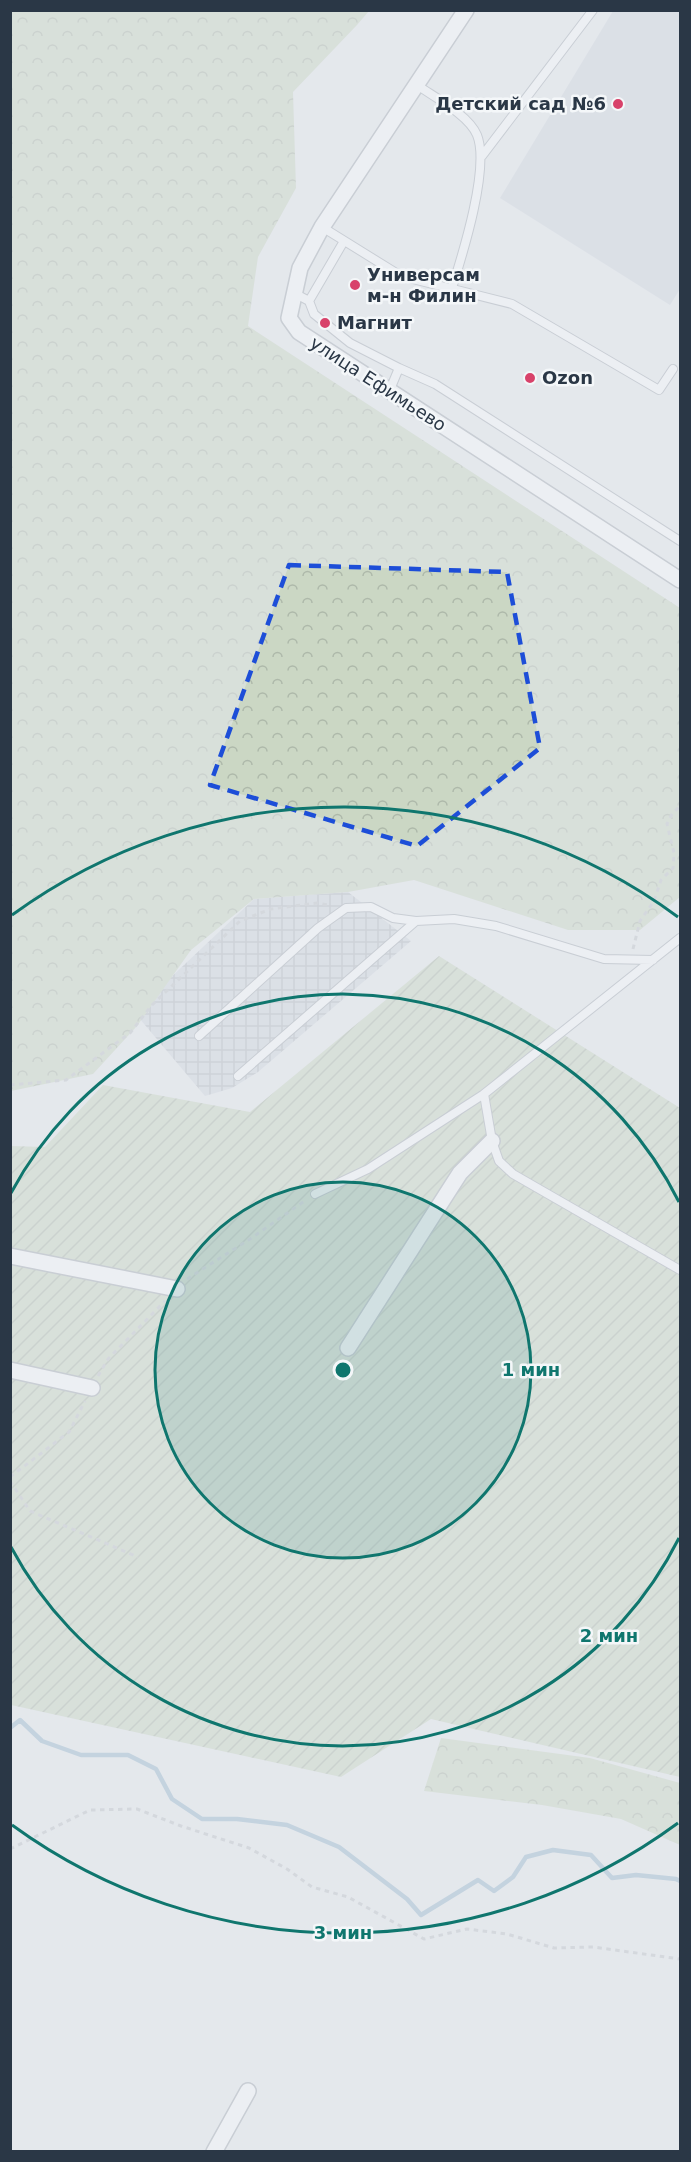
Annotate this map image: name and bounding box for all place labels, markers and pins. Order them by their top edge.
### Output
place label: Детский сад №6 [435,93,606,114]
marker: Детский сад №6 [611,97,625,111]
place label: Универсам м-н Филин [367,264,480,306]
marker: Универсам м-н Филин [348,278,362,292]
place label: Магнит [337,312,413,333]
marker: Магнит [318,316,332,330]
place label: Ozon [542,367,593,388]
marker: Ozon [523,371,537,385]
centre of rings [333,1360,353,1380]

